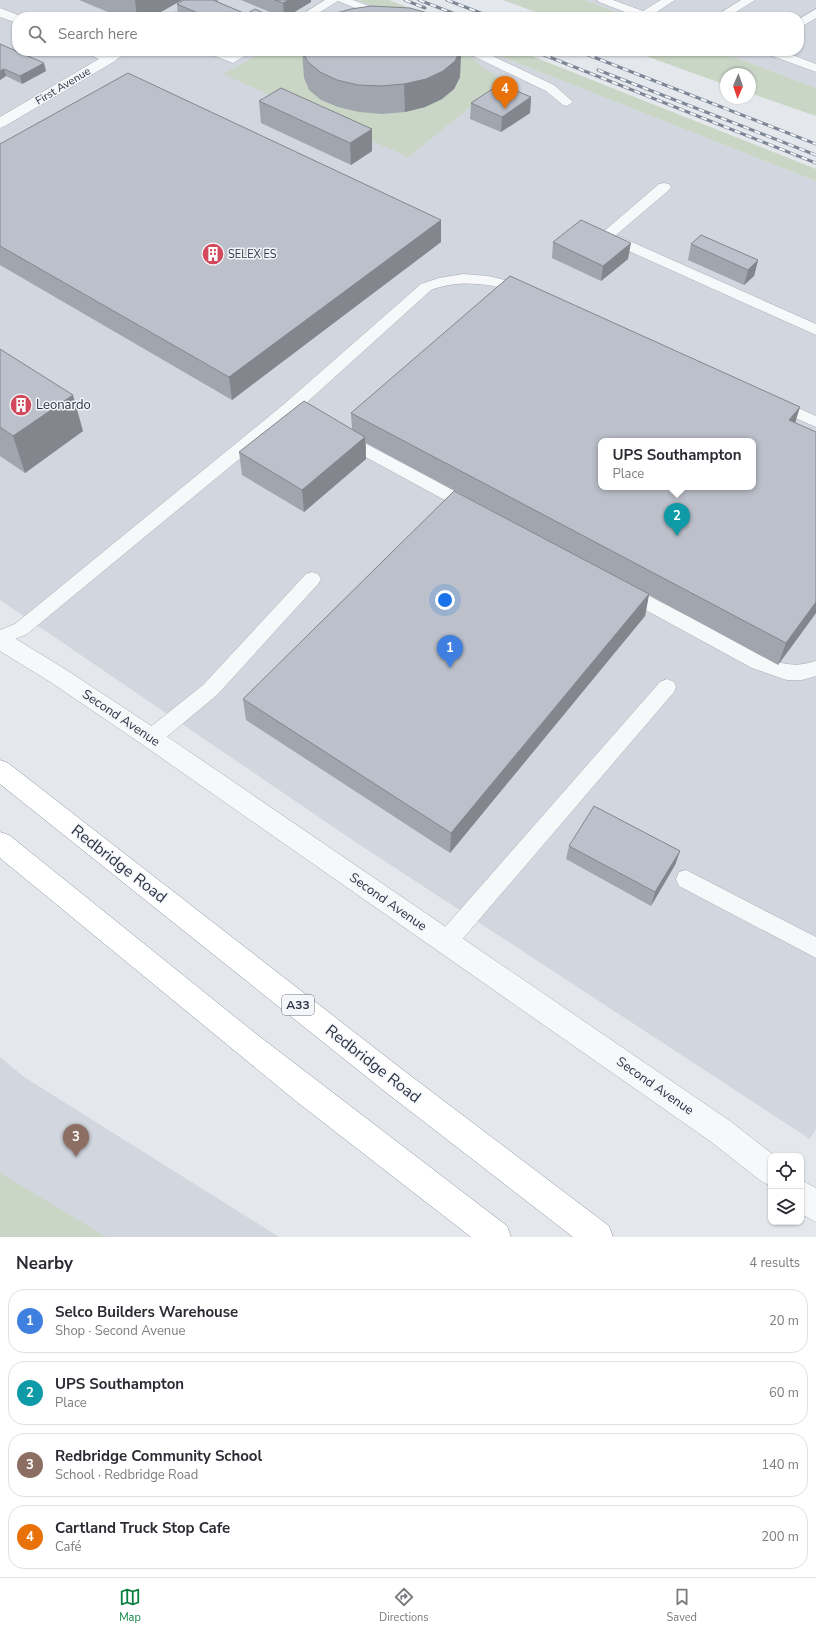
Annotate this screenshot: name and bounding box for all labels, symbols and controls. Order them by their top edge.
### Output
search box [12,12,804,56]
icon: search [26,23,48,45]
text: Search here [58,24,138,44]
street label: First Avenue [33,64,93,108]
north arrow [720,68,756,104]
pin: 4 [492,76,518,109]
building icon: SELEX ES [200,241,226,267]
place label: SELEX ES [228,247,277,262]
building icon: Leonardo [8,392,34,418]
place label: Leonardo [36,396,91,414]
popup [598,438,756,490]
text: UPS Southampton [612,445,742,465]
text: Place [612,465,644,483]
pin: 2 [664,503,690,536]
your location [435,590,455,610]
pin: 1 [437,635,463,668]
street label: Second Avenue [78,685,164,751]
street label: Redbridge Road [67,820,171,908]
street label: Second Avenue [346,869,430,935]
road number: A33 [282,995,314,1015]
street label: Redbridge Road [321,1020,425,1108]
street label: Second Avenue [613,1053,697,1119]
pin: 3 [63,1124,89,1157]
map controls [768,1153,804,1225]
button: locate [768,1153,804,1189]
button: layers [768,1189,804,1225]
text: Nearby [16,1252,73,1275]
text: 4 results [749,1254,800,1272]
text: Selco Builders Warehouse [55,1302,238,1322]
text: 1 [26,1312,34,1330]
text: 20 m [769,1312,799,1330]
text: Shop · Second Avenue [55,1322,185,1340]
text: UPS Southampton [55,1374,184,1394]
text: 2 [26,1384,34,1402]
text: 60 m [769,1384,799,1402]
text: Place [55,1394,87,1412]
text: Redbridge Community School [55,1446,262,1466]
text: 3 [26,1456,34,1474]
text: 140 m [761,1456,799,1474]
text: School · Redbridge Road [55,1466,198,1484]
text: Cartland Truck Stop Cafe [55,1518,230,1538]
text: 4 [26,1528,34,1546]
text: 200 m [761,1528,799,1546]
text: Café [55,1538,82,1556]
tab: Map [119,1586,141,1625]
tab: Directions [379,1586,429,1625]
tab: Saved [667,1586,697,1625]

